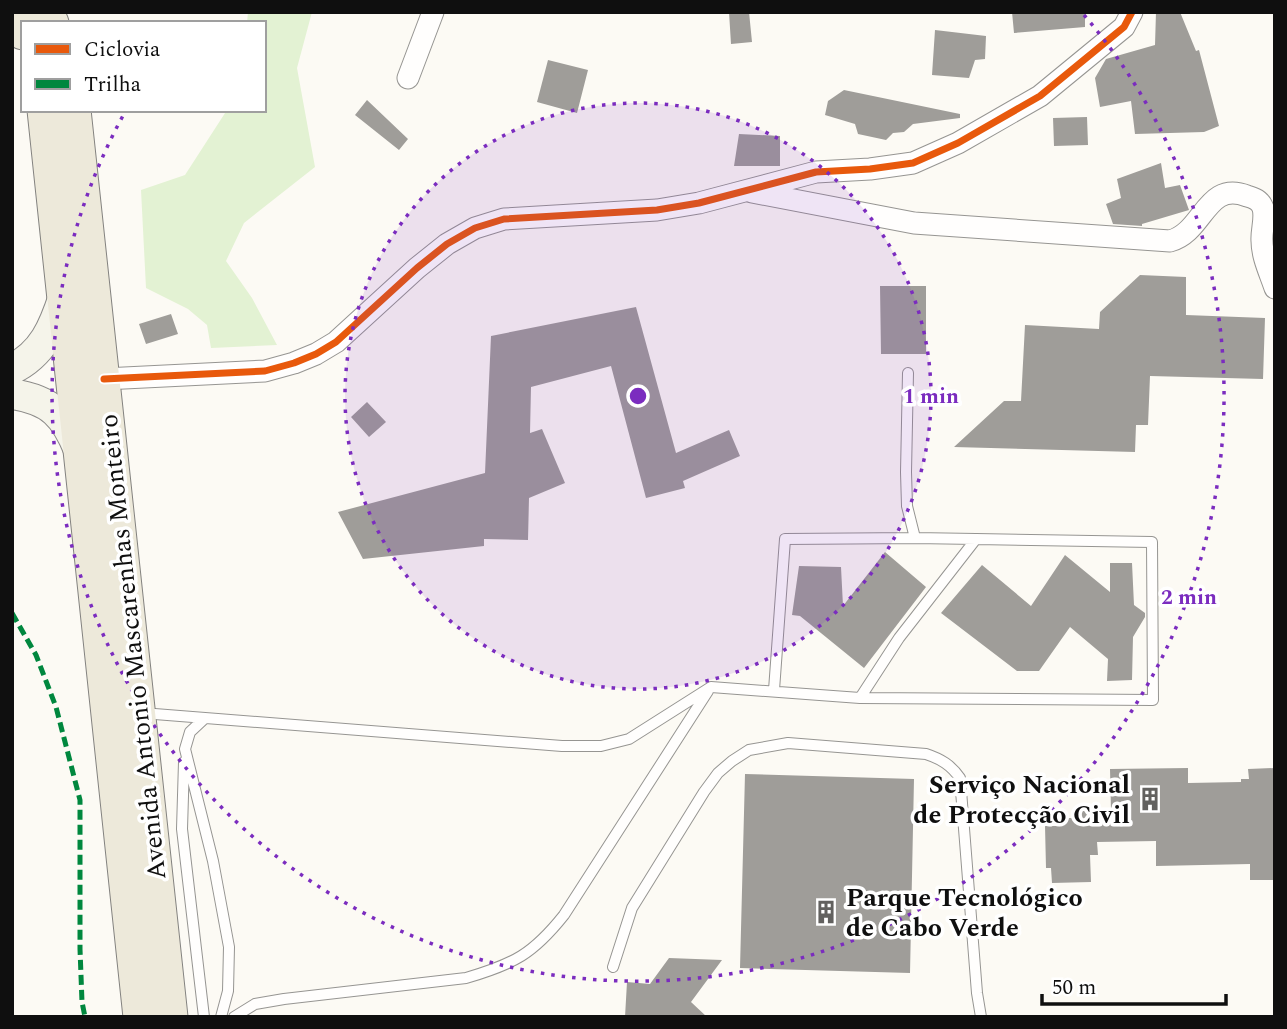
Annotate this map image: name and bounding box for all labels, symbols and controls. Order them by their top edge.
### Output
legend [21,21,266,112]
text: Ciclovia [84,34,161,66]
text: Trilha [84,69,142,101]
text: 1 min [903,381,959,413]
centre of rings [626,384,650,408]
street label: Avenida Antonio Mascarenhas Monteiro [89,412,177,882]
text: 2 min [1161,582,1217,614]
place label: Serviço Nacional de Protecção Civil [913,765,1130,835]
building icon: Serviço Nacional de Protecção Civil [1136,785,1164,813]
place label: Parque Tecnológico de Cabo Verde [846,878,1083,948]
building icon: Parque Tecnológico de Cabo Verde [812,898,840,926]
scale bar [1042,962,1226,1006]
text: 50 m [1052,972,1096,1004]

